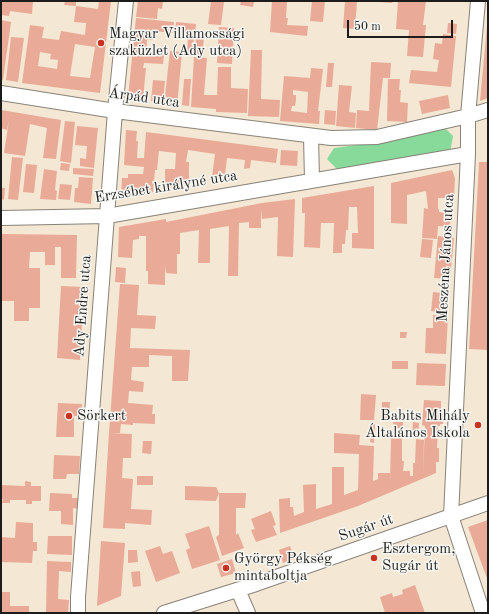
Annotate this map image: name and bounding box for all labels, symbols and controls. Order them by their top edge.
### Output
scale bar [349,12,455,38]
text: 50 m [354,21,381,33]
place label: Magyar Villamossági szaküzlet (Ady utca) [109,25,245,60]
marker: Magyar Villamossági szaküzlet (Ady utca) [96,38,106,48]
street label: Árpád utca [107,84,181,112]
street label: Erzsébet királyné utca [93,167,239,207]
street label: Meszéna János utca [434,194,458,322]
street label: Ady Endre utca [70,254,96,358]
place label: Sörkert [77,407,126,425]
place label: Babits Mihály Általános Iskola [365,407,470,442]
marker: Sörkert [64,411,74,421]
marker: Babits Mihály Általános Iskola [473,420,483,430]
street label: Sugár út [336,510,396,546]
place label: Esztergom, Sugár út [382,540,455,575]
place label: György Pékség mintaboltja [234,550,332,585]
marker: Esztergom, Sugár út [369,553,379,563]
marker: György Pékség mintaboltja [221,563,231,573]

